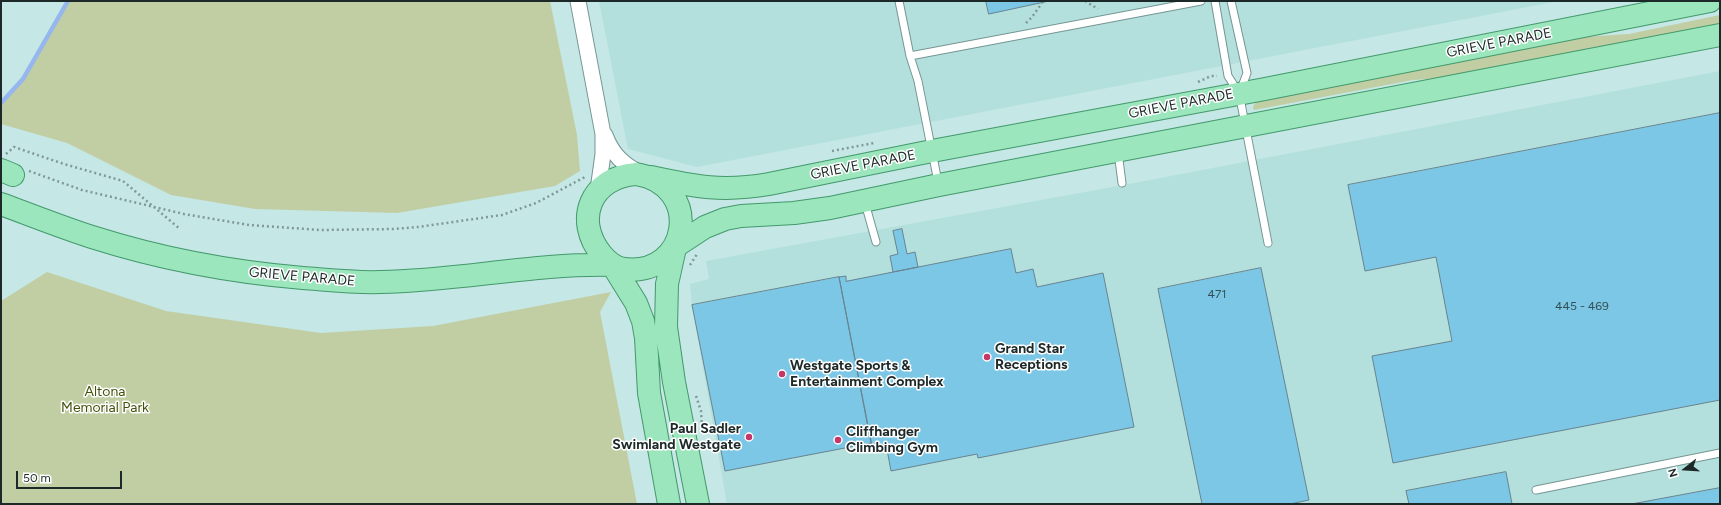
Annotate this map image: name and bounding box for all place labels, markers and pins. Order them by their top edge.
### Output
place label: Grand Star Receptions [995,341,1068,374]
marker: Grand Star Receptions [982,352,992,362]
place label: Westgate Sports & Entertainment Complex [790,358,944,390]
marker: Westgate Sports & Entertainment Complex [777,369,787,379]
place label: Paul Sadler Swimland Westgate [612,421,741,454]
place label: Cliffhanger Climbing Gym [846,424,938,456]
marker: Paul Sadler Swimland Westgate [744,432,754,442]
marker: Cliffhanger Climbing Gym [833,435,843,445]

